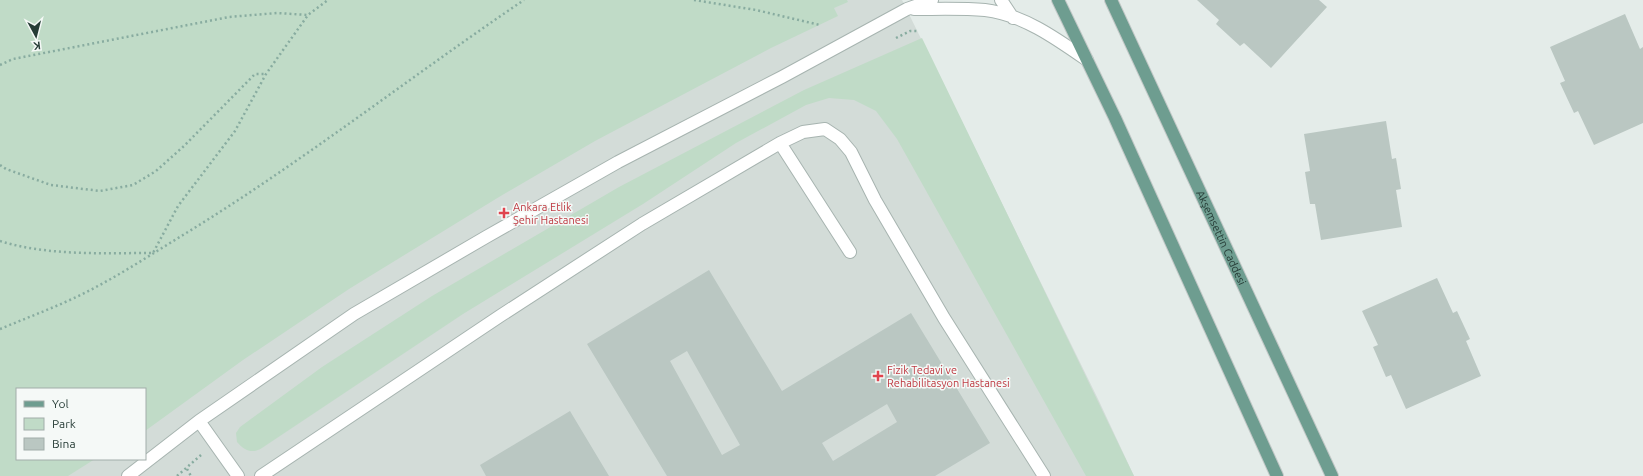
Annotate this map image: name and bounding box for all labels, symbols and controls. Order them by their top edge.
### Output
north arrow [16,16,56,56]
text: K [32,40,42,52]
street label: Akşemsettin Caddesi [1194,188,1248,287]
place label: Ankara Etlik Şehir Hastanesi [513,201,588,226]
marker: Ankara Etlik Şehir Hastanesi [498,207,510,219]
place label: Fizik Tedavi ve Rehabilitasyon Hastanesi [887,364,1010,389]
marker: Fizik Tedavi ve Rehabilitasyon Hastanesi [872,370,884,382]
legend [16,388,146,460]
text: Yol [52,397,69,410]
text: Park [52,417,76,430]
text: Bina [52,437,76,450]

